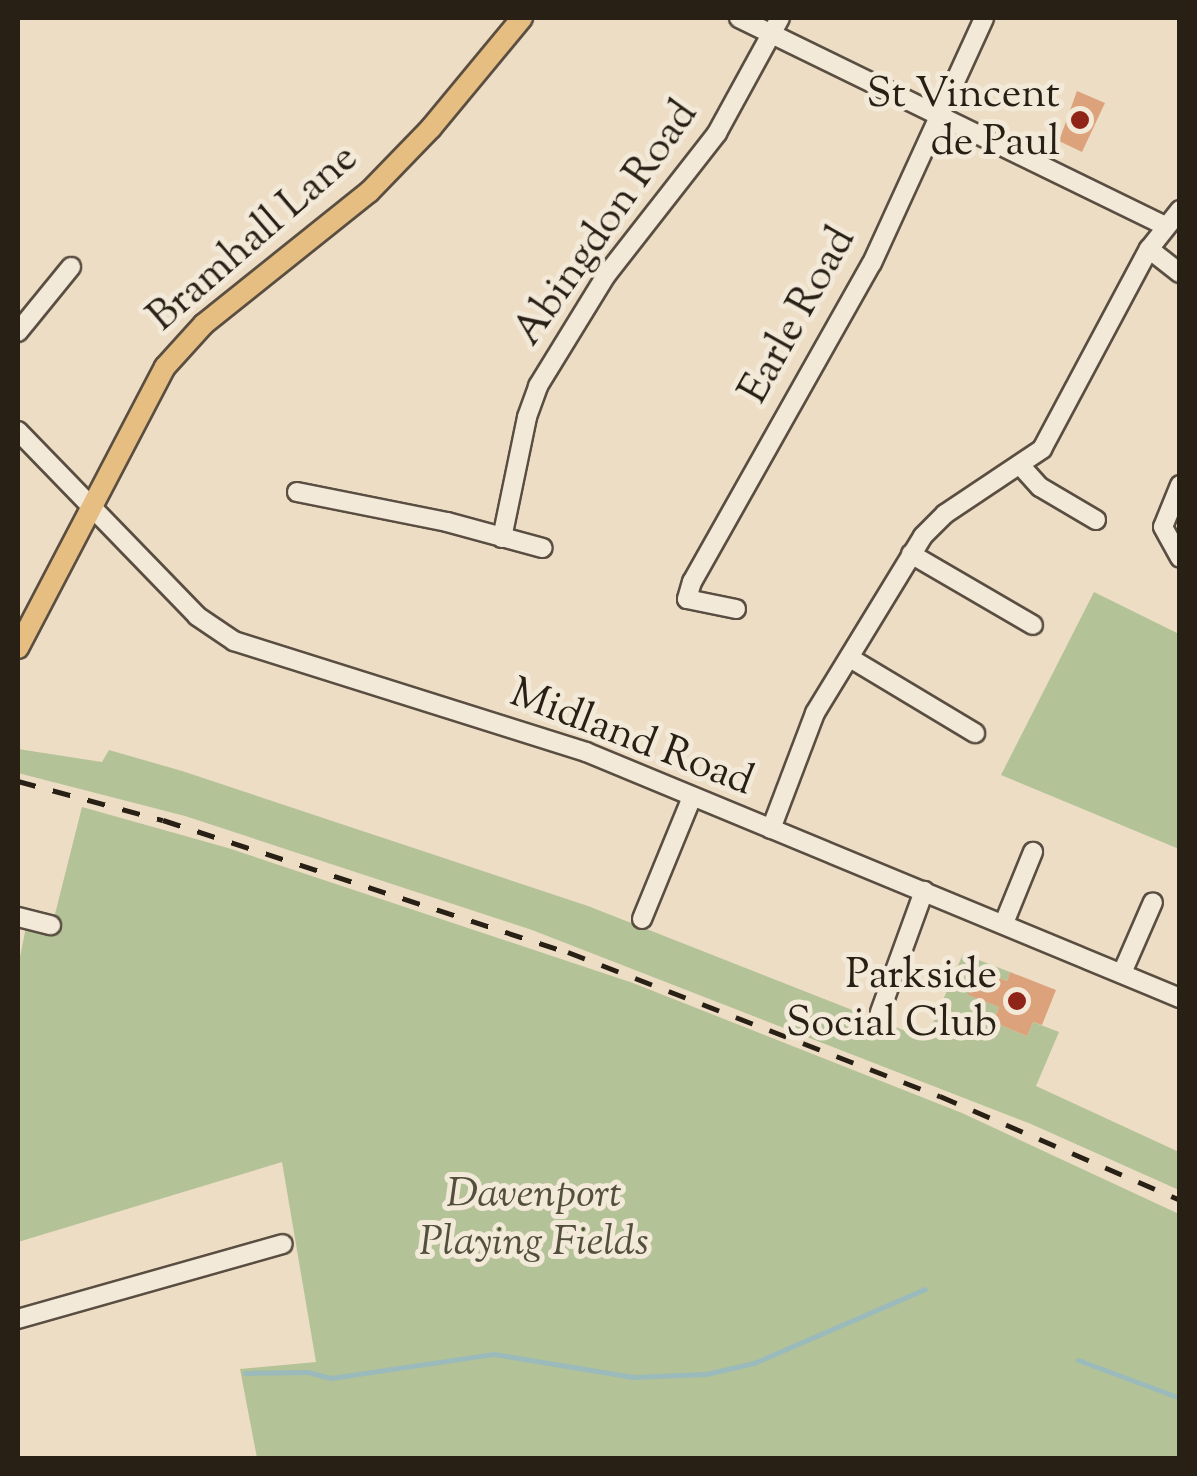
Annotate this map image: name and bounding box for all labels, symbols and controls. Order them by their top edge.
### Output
place label: St Vincent de Paul [867,71,1060,170]
street label: Abingdon Road [504,92,710,356]
marker: St Vincent de Paul [1069,109,1091,131]
street label: Bramhall Lane [139,134,369,344]
street label: Earle Road [730,219,868,413]
street label: Midland Road [502,669,760,809]
place label: Parkside Social Club [786,952,997,1050]
marker: Parkside Social Club [1006,990,1028,1012]
park label: Davenport Playing Fields [419,1171,649,1270]

